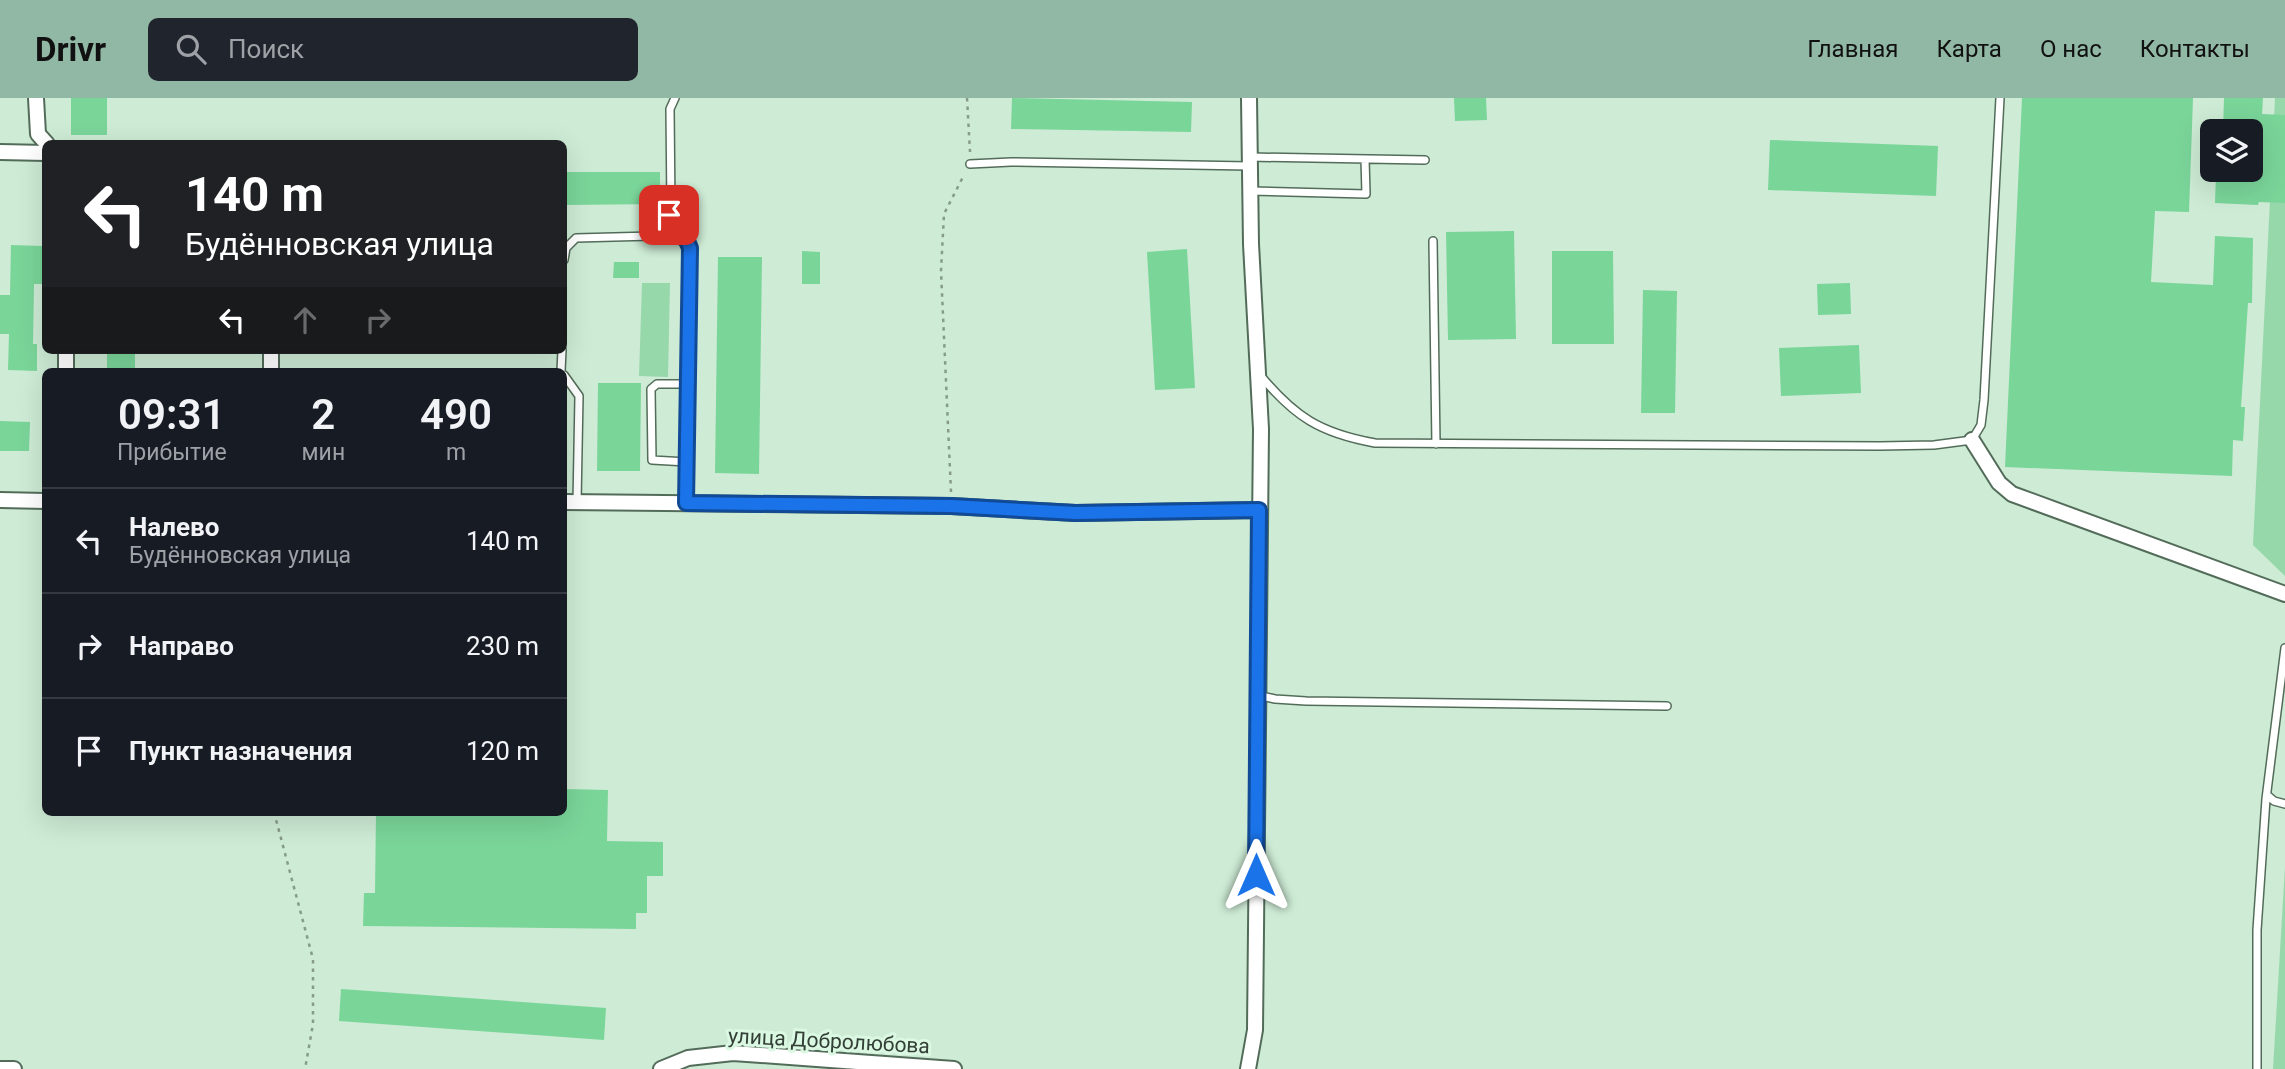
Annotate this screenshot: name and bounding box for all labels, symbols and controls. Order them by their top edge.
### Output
search box [148,18,638,81]
text: Drivr [35,30,106,69]
icon: search [172,30,210,68]
text: Поиск [228,34,304,64]
text: Главная [1807,35,1898,63]
text: Карта [1936,35,2002,63]
text: О нас [2040,35,2102,63]
text: Контакты [2140,35,2250,63]
map controls [2200,119,2263,182]
button: layers [2200,119,2263,182]
text: 140 m [185,166,324,223]
icon: left [70,168,161,259]
pin [639,185,699,245]
icon: arrive [650,196,688,234]
text: Будённовская улица [185,225,494,263]
icon: left [213,301,251,339]
icon: ahead [286,301,324,339]
icon: right [359,301,397,339]
text: 09:31 [118,390,225,439]
text: 2 [311,390,335,439]
text: 490 [420,390,492,439]
text: Прибытие [117,439,227,466]
text: мин [302,439,345,466]
text: m [446,439,466,466]
text: Налево [129,512,219,542]
icon: left [70,522,108,560]
text: 140 m [466,526,539,556]
text: Будённовская улица [129,542,351,569]
icon: right [70,627,108,665]
text: Направо [129,631,234,661]
text: 230 m [466,631,539,661]
icon: arrive [70,732,108,770]
text: Пункт назначения [129,736,353,766]
text: 120 m [466,736,539,766]
position arrow [1219,838,1293,912]
street label: улица Добролюбова [728,1024,930,1058]

